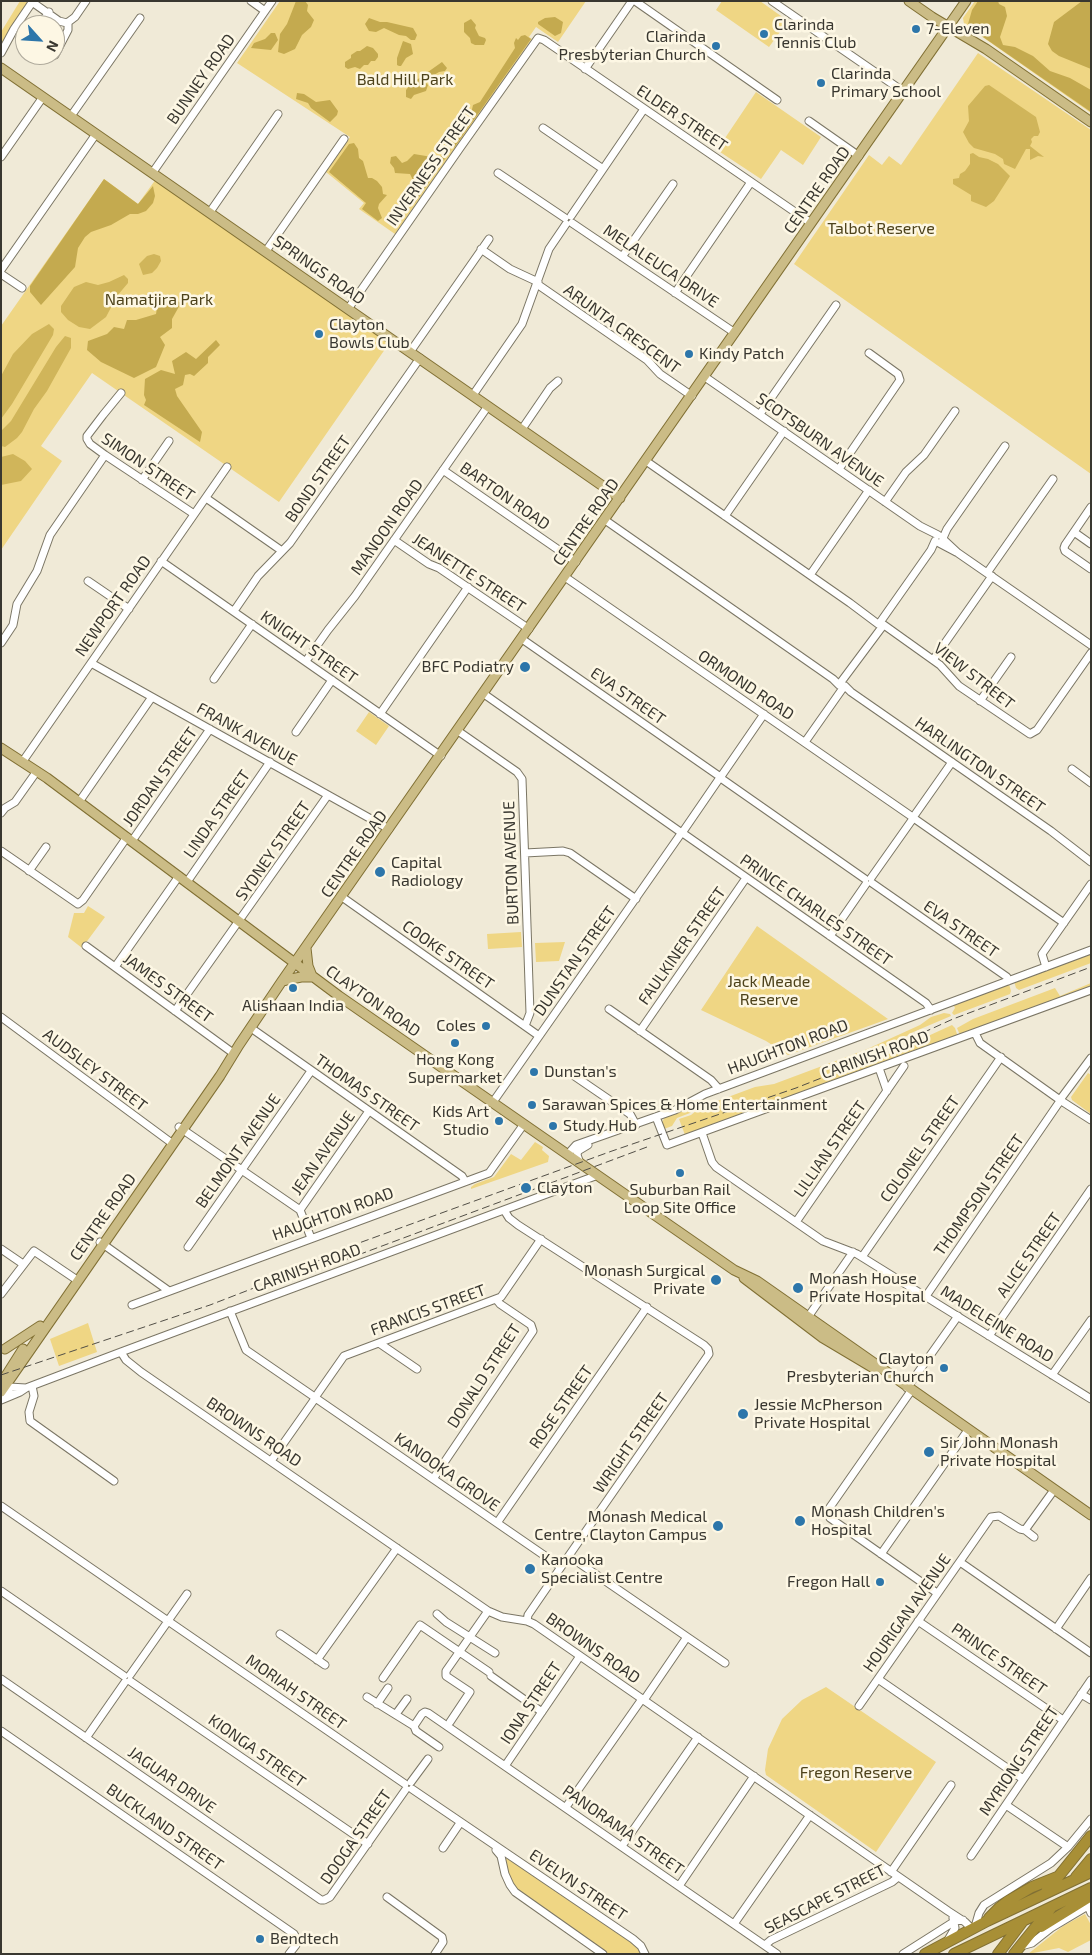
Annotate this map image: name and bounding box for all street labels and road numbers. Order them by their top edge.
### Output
street label: BUNNEY ROAD [163,30,239,128]
street label: ELDER STREET [633,81,731,155]
street label: INVERNESS STREET [383,103,479,229]
street label: CENTRE ROAD [780,143,854,237]
street label: MELALEUCA DRIVE [600,220,722,312]
street label: SPRINGS ROAD [269,231,369,309]
street label: ARUNTA CRESCENT [560,280,684,378]
street label: SCOTSBURN AVENUE [753,389,887,491]
street label: SIMON STREET [98,429,198,505]
street label: BOND STREET [281,432,355,526]
street label: BARTON ROAD [456,458,554,534]
street label: MANOON ROAD [347,475,427,579]
street label: CENTRE ROAD [549,475,623,569]
street label: JEANETTE STREET [409,529,529,617]
street label: NEWPORT ROAD [71,552,155,660]
street label: KNIGHT STREET [257,606,361,688]
street label: VIEW STREET [930,639,1018,713]
street label: ORMOND ROAD [694,646,798,724]
street label: EVA STREET [587,663,669,729]
street label: FRANK AVENUE [193,699,301,769]
street label: HARLINGTON STREET [911,713,1049,817]
street label: JORDAN STREET [119,724,201,830]
street label: LINDA STREET [180,766,254,862]
street label: SYDNEY STREET [232,798,314,904]
street label: BURTON AVENUE [499,801,523,925]
street label: CENTRE ROAD [317,807,391,901]
street label: PRINCE CHARLES STREET [736,850,896,970]
street label: FAULKINER STREET [634,883,730,1009]
street label: EVA STREET [920,896,1002,962]
street label: DUNSTAN STREET [530,902,620,1020]
street label: COOKE STREET [398,916,498,994]
street label: JAMES STREET [119,949,217,1027]
street label: CLAYTON ROAD [322,961,424,1041]
street label: HAUGHTON ROAD [725,1015,851,1079]
street label: AUDSLEY STREET [39,1025,151,1115]
street label: CARINISH ROAD [819,1027,931,1083]
street label: THOMAS STREET [311,1050,423,1136]
street label: BELMONT AVENUE [191,1090,285,1212]
street label: COLONEL STREET [876,1092,964,1206]
street label: LILLIAN STREET [790,1097,870,1201]
street label: JEAN AVENUE [287,1107,359,1199]
street label: THOMPSON STREET [930,1131,1028,1259]
street label: CENTRE ROAD [66,1170,140,1264]
street label: HAUGHTON ROAD [270,1183,396,1245]
street label: ALICE STREET [993,1209,1065,1301]
street label: CARINISH ROAD [251,1240,363,1296]
street label: FRANCIS STREET [368,1280,488,1340]
street label: MADELEINE ROAD [937,1281,1057,1367]
street label: DONALD STREET [443,1320,525,1432]
street label: ROSE STREET [525,1362,597,1452]
street label: WRIGHT STREET [589,1389,673,1497]
street label: BROWNS ROAD [203,1393,305,1471]
street label: KANOOKA GROVE [391,1428,503,1516]
street label: HOURIGAN AVENUE [859,1550,955,1676]
street label: BROWNS ROAD [542,1608,644,1688]
street label: PRINCE STREET [948,1619,1050,1699]
street label: MORIAH STREET [242,1650,350,1734]
street label: IONA STREET [496,1658,566,1748]
street label: MYRIONG STREET [975,1703,1063,1819]
street label: KIONGA STREET [205,1710,309,1792]
street label: JAGUAR DRIVE [124,1743,220,1817]
street label: BUCKLAND STREET [103,1780,227,1874]
street label: PANORAMA STREET [559,1781,687,1879]
street label: DOOGA STREET [316,1786,396,1888]
street label: EVELYN STREET [525,1845,631,1925]
street label: SEASCAPE STREET [761,1860,889,1938]

